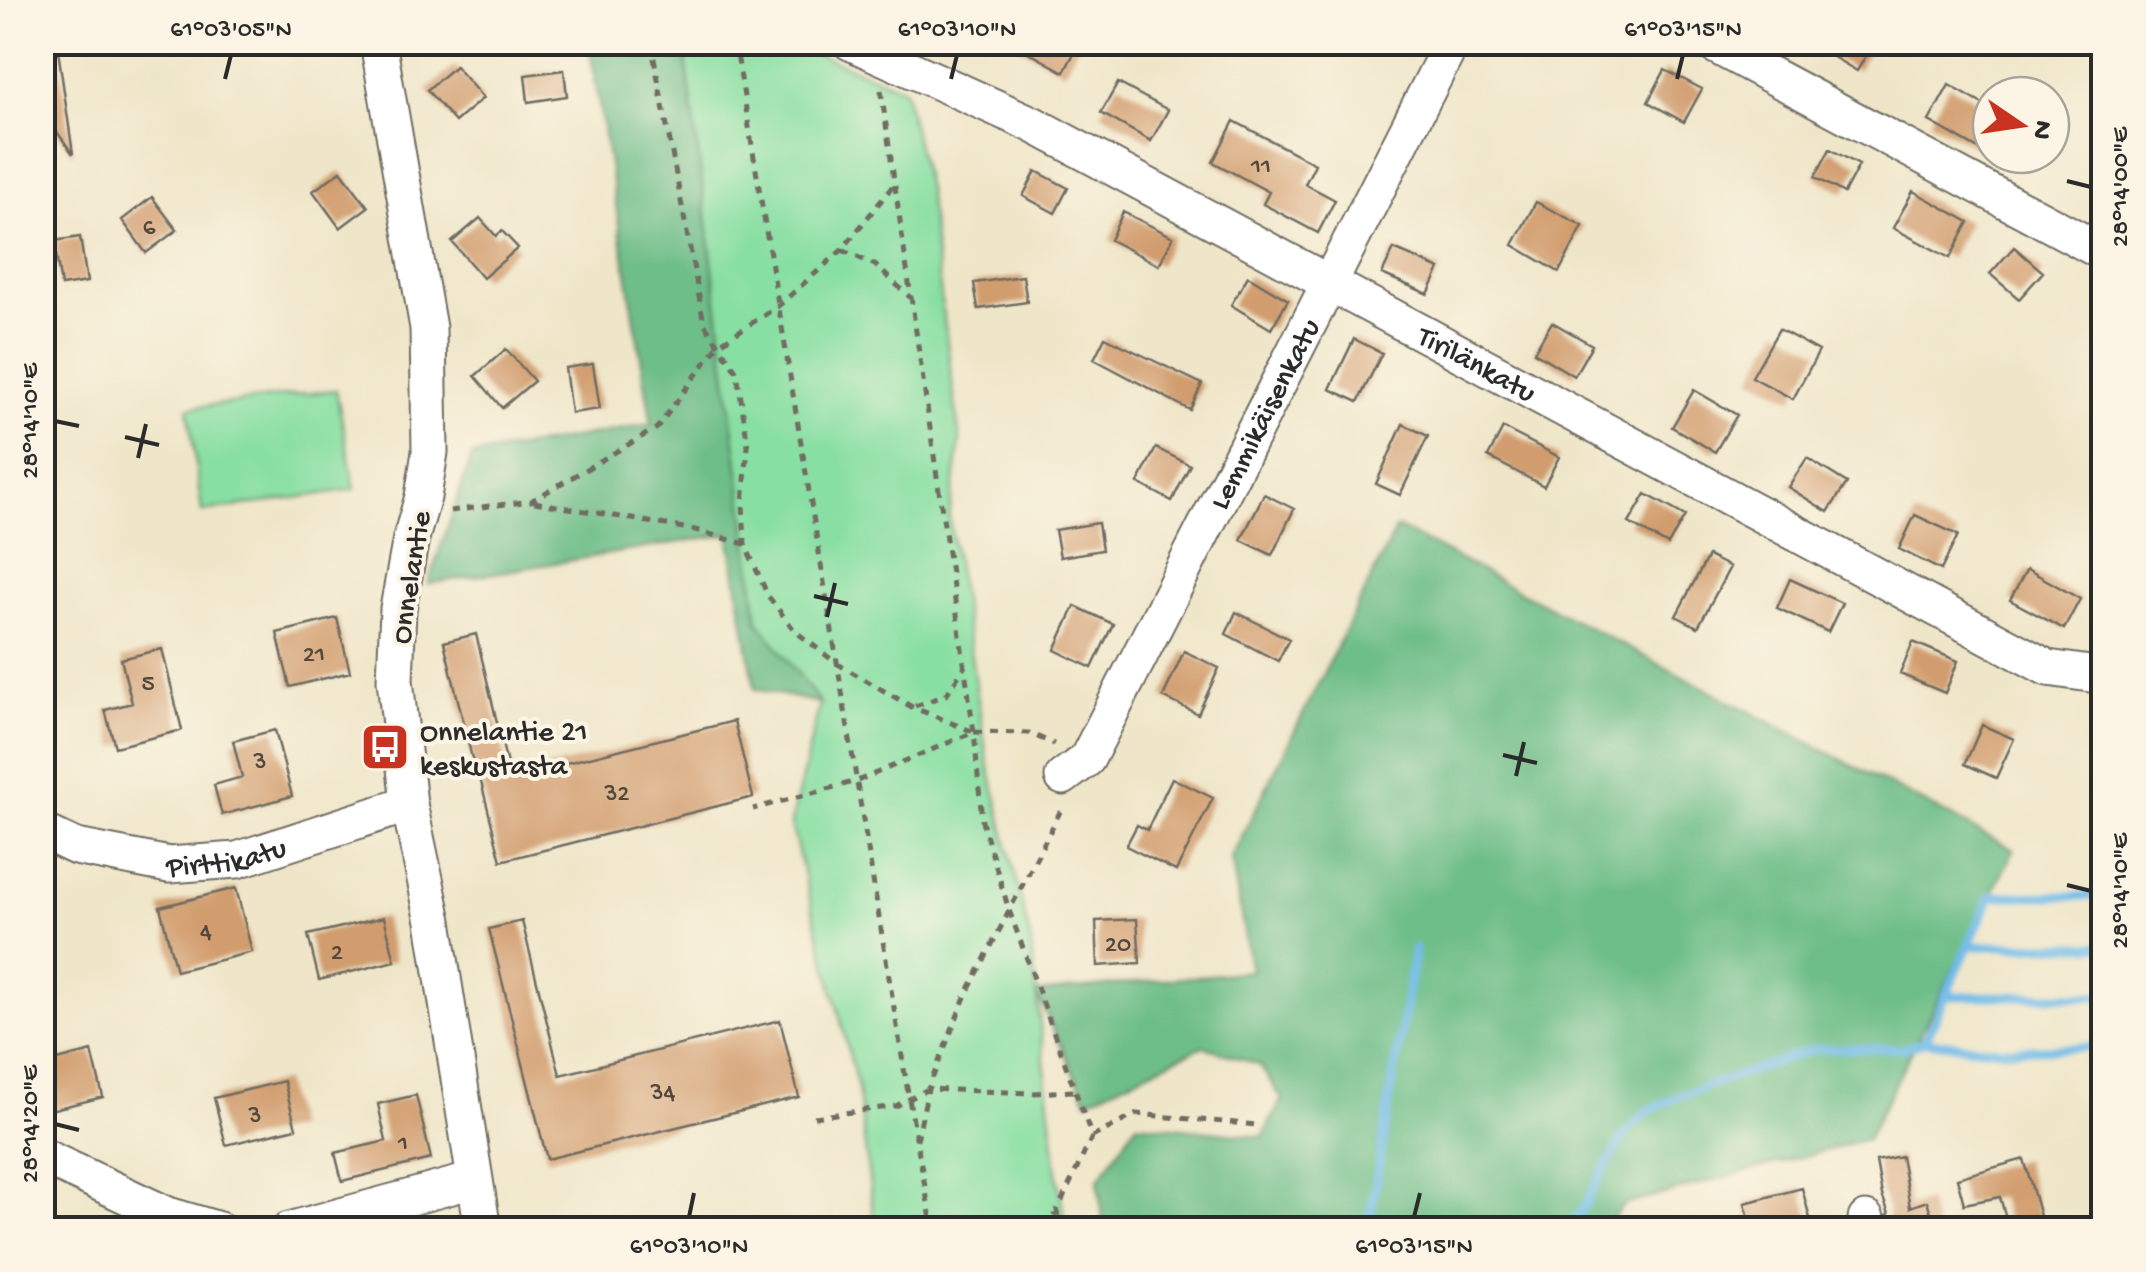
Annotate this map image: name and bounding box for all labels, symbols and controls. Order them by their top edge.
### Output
text: 61°03'05"N [170,17,292,46]
text: 61°03'10"N [898,17,1016,46]
text: 61°03'15"N [1624,17,1742,46]
north arrow [1971,75,2071,175]
text: N [2023,117,2059,142]
text: 28°14'00"E [2108,126,2137,247]
house number: 11 [1250,154,1271,183]
house number: 6 [143,215,156,244]
street label: Lemmikäisenkatu [1204,314,1330,516]
street label: Tirilänkatu [1408,320,1541,412]
text: 28°14'10"E [18,362,47,479]
street label: Onnelantie [386,508,441,647]
house number: 21 [303,642,325,671]
house number: 5 [141,671,155,700]
place label: Onnelantie 21 keskustasta [420,717,588,786]
bus stop icon: Onnelantie 21 keskustasta [359,721,411,773]
house number: 3 [253,749,266,778]
house number: 32 [603,781,630,810]
street label: Pirttikatu [164,832,291,887]
text: 28°14'10"E [2108,832,2137,949]
house number: 4 [200,919,212,948]
house number: 20 [1105,932,1131,961]
house number: 2 [331,940,343,969]
text: 28°14'20"E [18,1064,47,1183]
house number: 34 [650,1080,676,1109]
house number: 3 [248,1103,261,1132]
house number: 1 [397,1131,408,1160]
text: 61°03'10"N [630,1234,748,1263]
text: 61°03'15"N [1355,1234,1473,1263]

